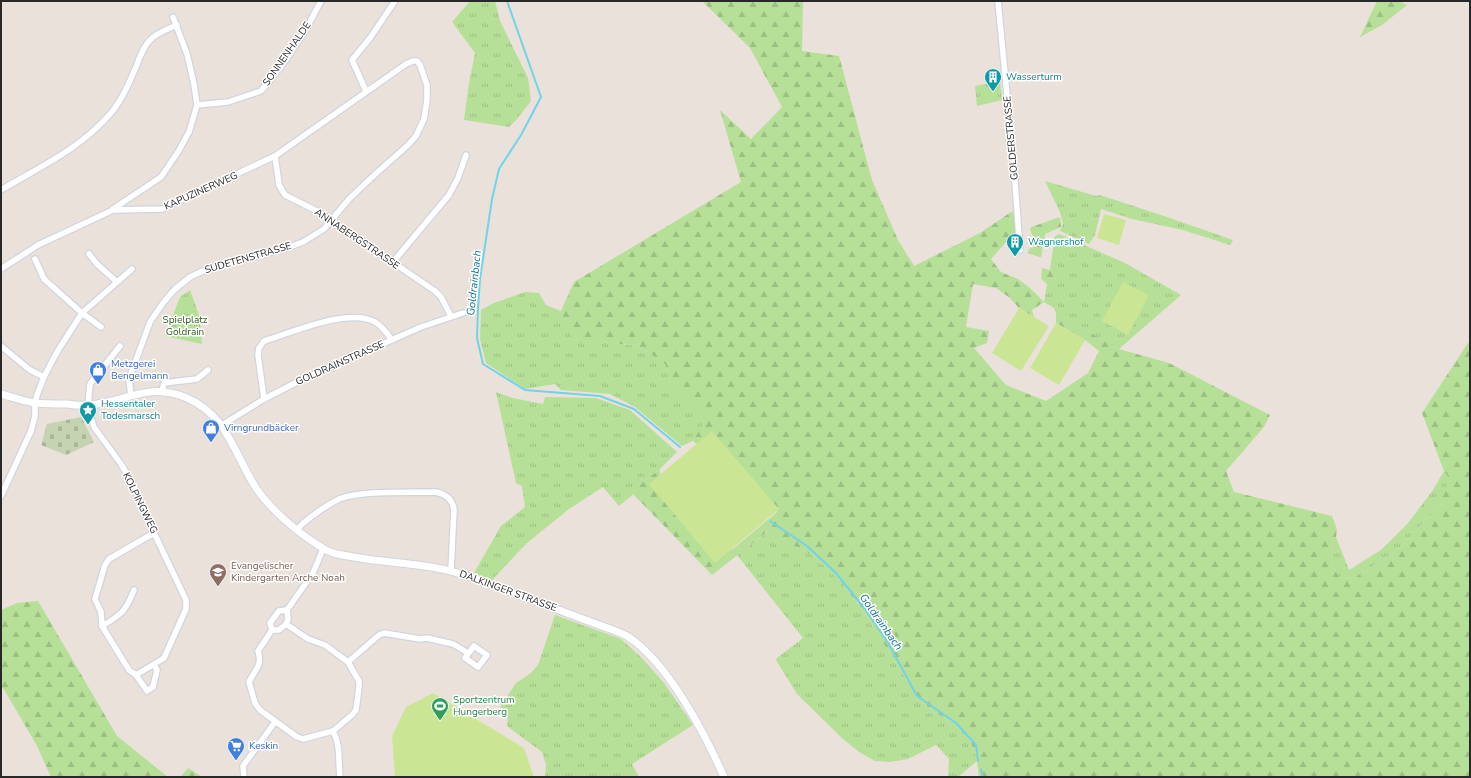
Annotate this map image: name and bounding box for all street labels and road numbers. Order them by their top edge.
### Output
street label: SONNENHALDE [260,19,314,89]
street label: GOLDERSTRASSE [1000,95,1022,181]
street label: KAPUZINERWEG [162,168,240,214]
street label: ANNABERGSTRASSE [312,205,402,273]
street label: SUDETENSTRASSE [203,239,293,277]
street label: GOLDRAINSTRASSE [294,337,387,389]
street label: KOLPINGWEG [119,470,161,536]
street label: DALKINGER STRASSE [457,567,559,615]

